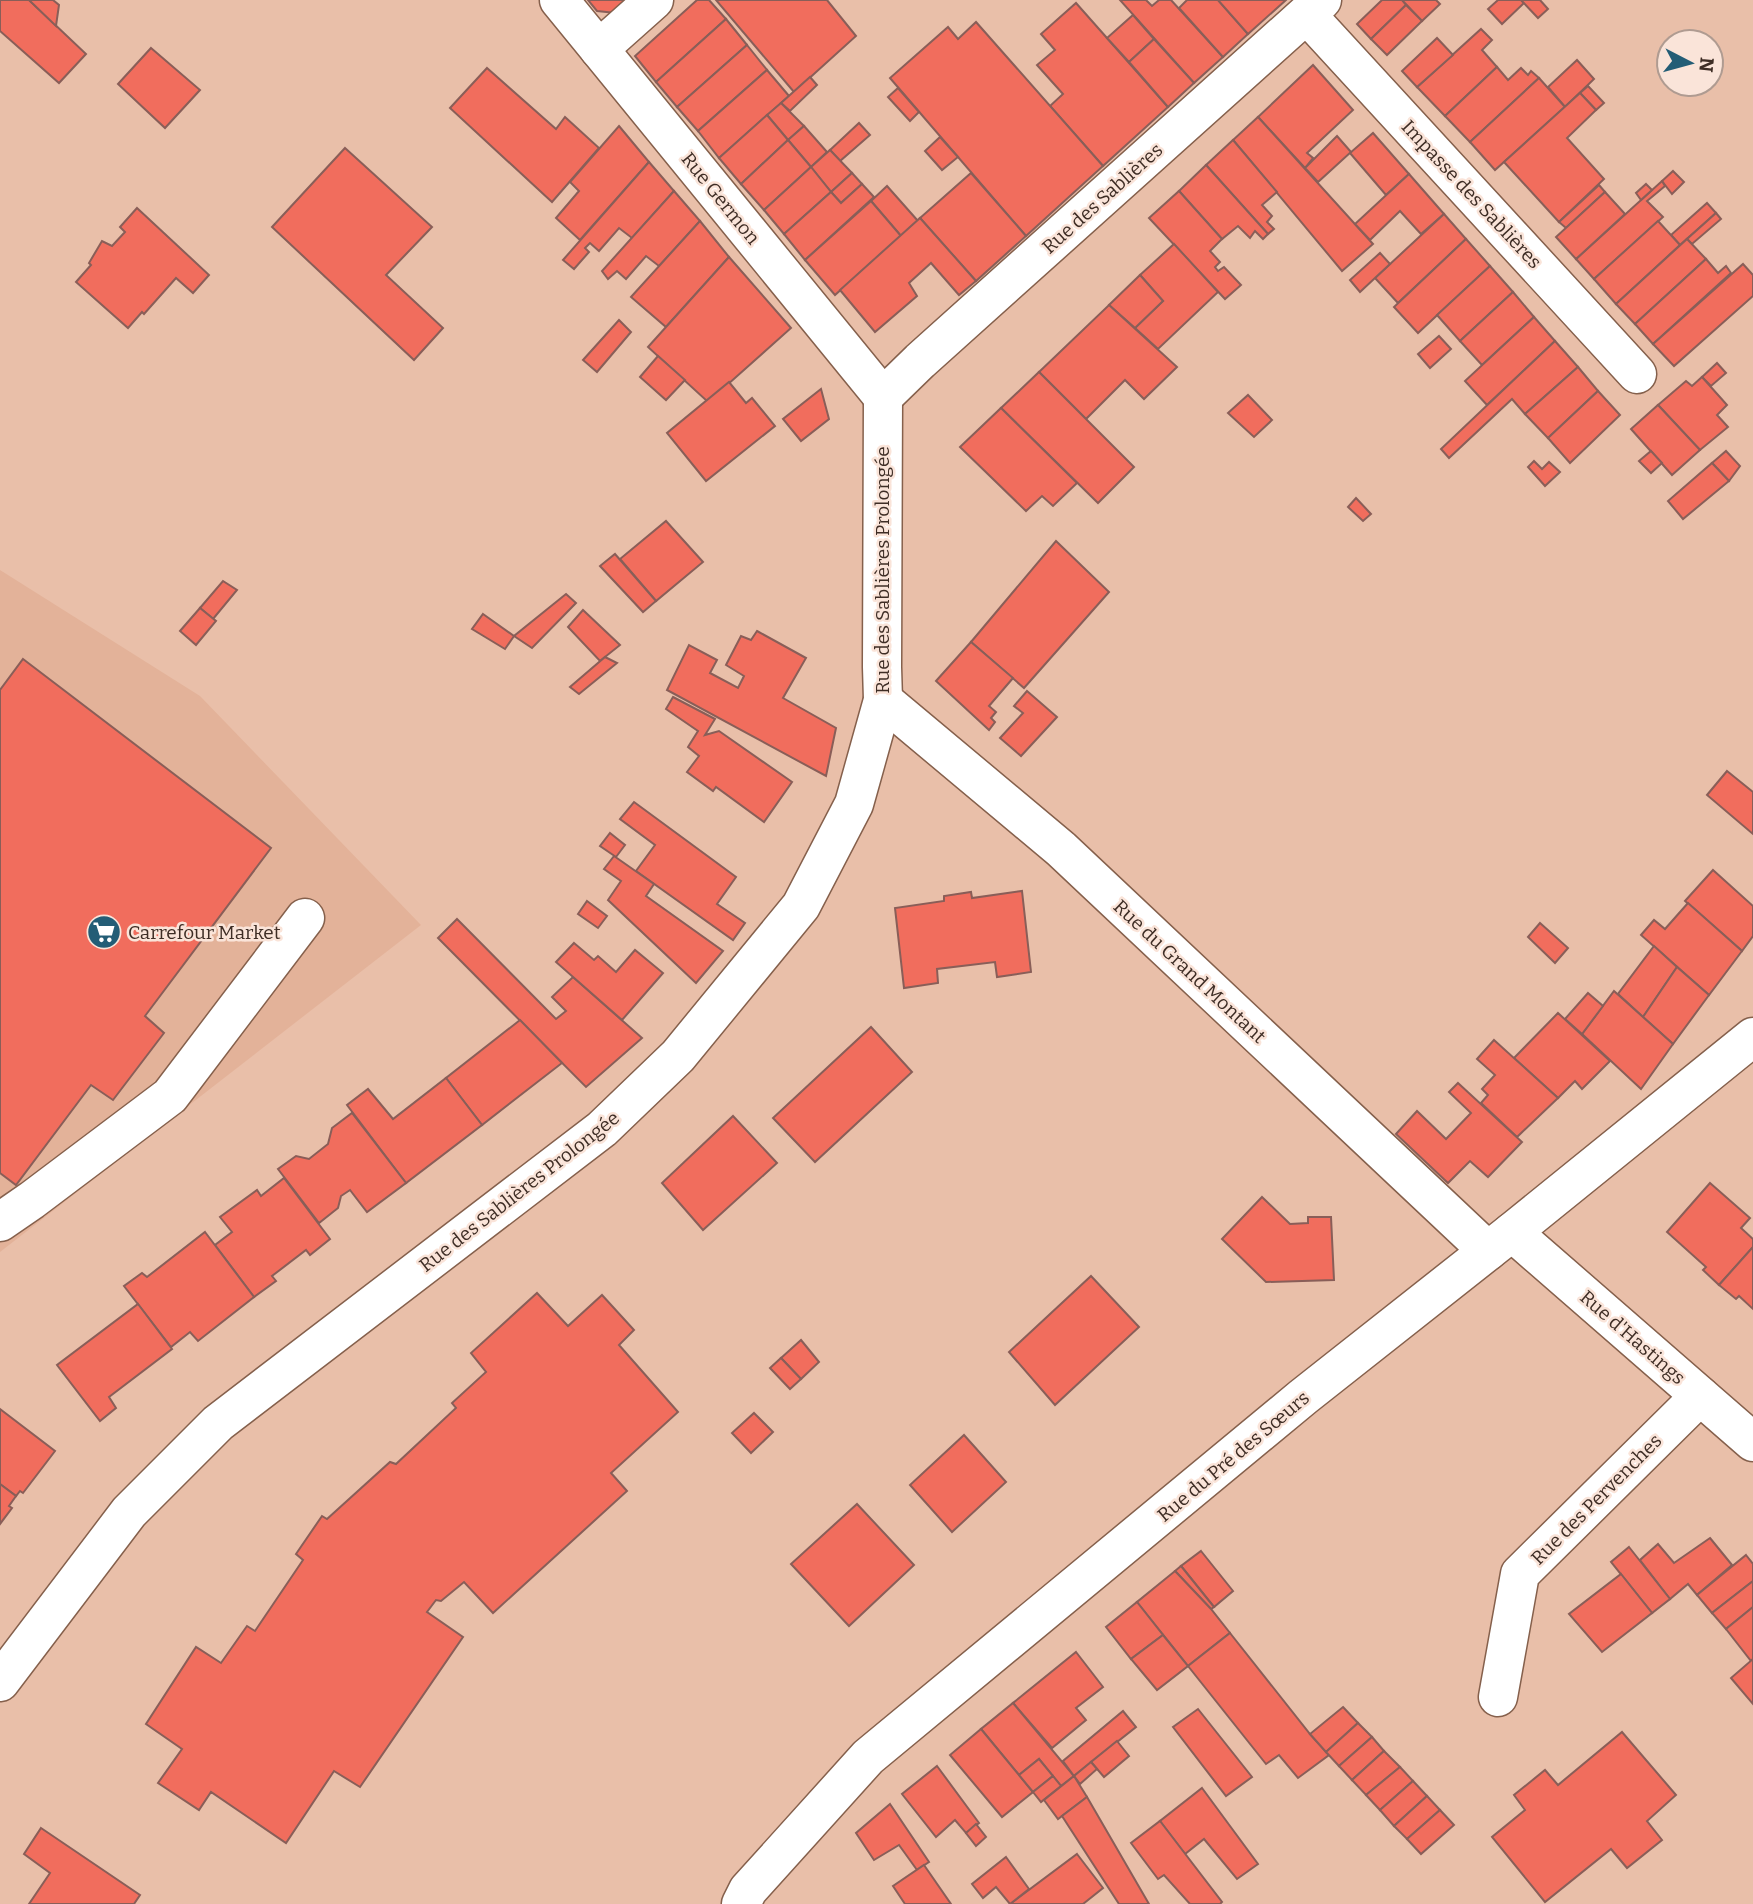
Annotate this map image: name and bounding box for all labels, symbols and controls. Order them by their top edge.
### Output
north arrow [1655,28,1725,98]
text: N [1694,56,1719,74]
street label: Impasse des Sablières [1397,115,1546,273]
street label: Rue des Sablières [1037,138,1167,258]
street label: Rue Germon [677,148,765,249]
street label: Rue des Sablières Prolongée [871,446,894,694]
street label: Rue du Grand Montant [1109,895,1271,1048]
supermarket icon: Carrefour Market [85,913,123,951]
place label: Carrefour Market [128,921,281,944]
street label: Rue des Sablières Prolongée [415,1106,624,1277]
street label: Rue d'Hastings [1575,1285,1690,1389]
street label: Rue du Pré des Sœurs [1153,1386,1314,1527]
street label: Rue des Pervenches [1526,1429,1666,1569]

